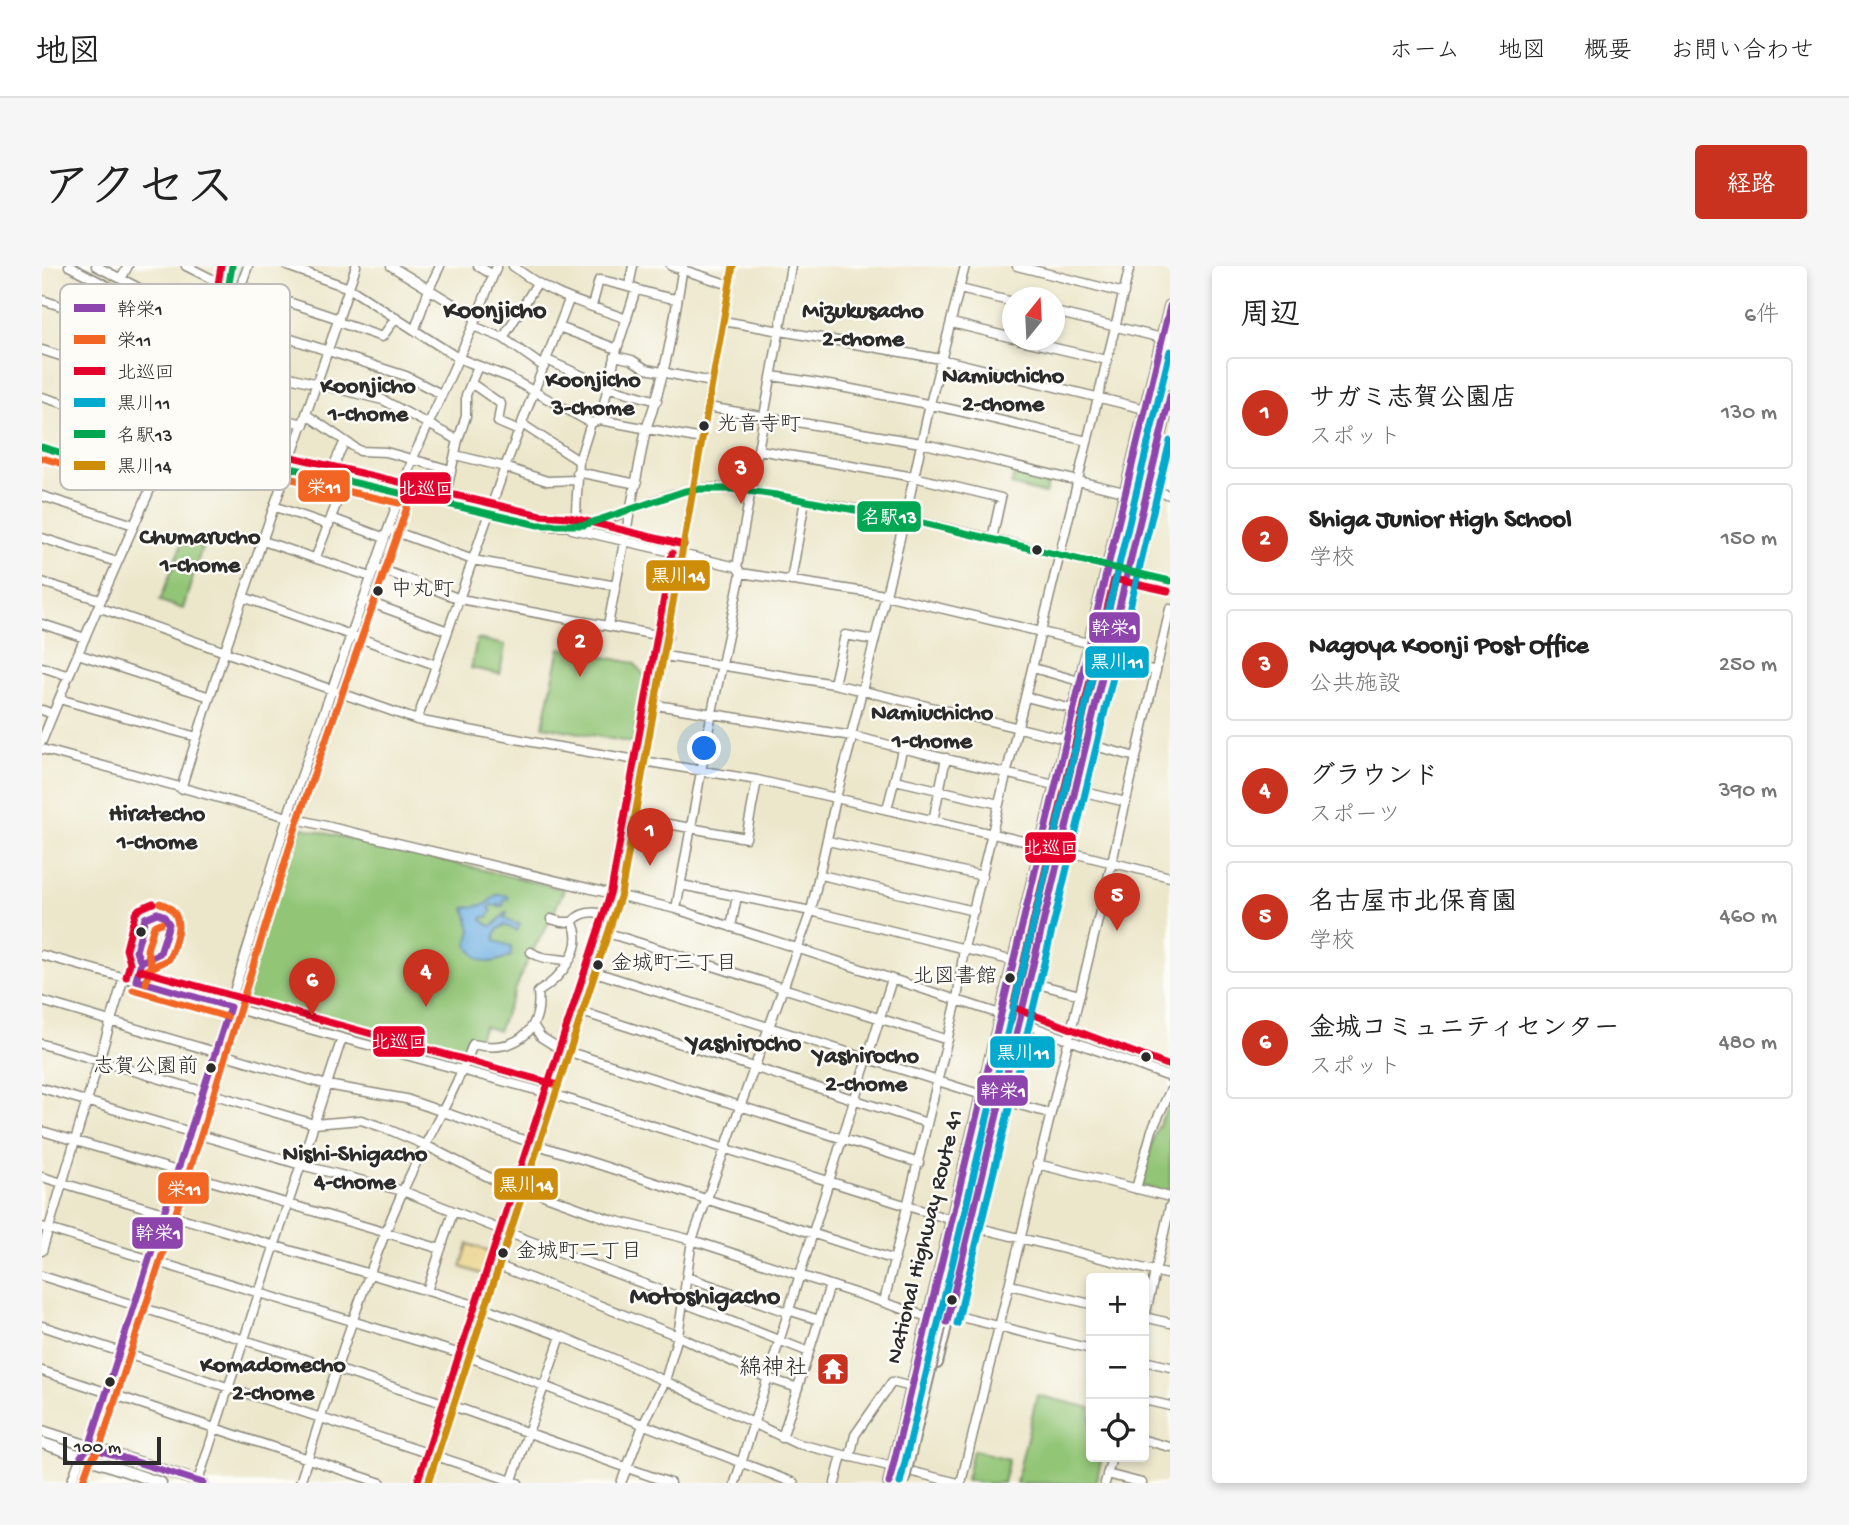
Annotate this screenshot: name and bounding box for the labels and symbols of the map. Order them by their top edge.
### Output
legend [60,284,290,490]
north arrow [1002,287,1065,350]
district label: Koonjicho [442,297,547,328]
district label: Mizukusacho 2-chome [802,298,924,355]
text: 幹栄1 [117,299,163,323]
text: 栄11 [117,331,151,354]
text: 北巡回 [117,363,174,386]
district label: Namiuchicho 2-chome [942,363,1065,420]
district label: Koonjicho 3-chome [544,367,641,424]
district label: Koonjicho 1-chome [319,373,416,430]
text: 黒川11 [117,394,170,417]
place label: 光音寺町 [717,413,801,439]
marker: 光音寺町 [697,419,711,433]
text: 名駅13 [117,425,173,449]
pin: 3 [718,446,764,504]
text: 黒川14 [117,457,172,480]
line badge: 栄11 [297,469,351,503]
line badge: 北巡回 [399,471,452,505]
text: 栄11 [307,478,341,501]
text: 北巡回 [397,480,455,503]
line badge: 名駅13 [856,500,922,533]
text: 名駅13 [861,507,917,531]
district label: Chumarucho 1-chome [140,524,261,581]
unlabelled marker [1030,543,1044,557]
line badge: 黒川14 [645,559,711,592]
text: 黒川14 [651,566,706,590]
place label: 中丸町 [391,577,454,604]
marker: 中丸町 [371,584,385,598]
line badge: 幹栄1 [1088,611,1141,644]
text: 幹栄1 [1091,618,1137,642]
pin: 2 [557,619,603,677]
line badge: 黒川11 [1084,645,1150,679]
text: 黒川11 [1090,652,1144,676]
district label: Namiuchicho 1-chome [871,700,994,757]
your location [687,731,721,765]
district label: Hiratecho 1-chome [109,801,206,858]
pin: 1 [627,808,673,866]
line badge: 北巡回 [1024,831,1077,864]
text: 北巡回 [1022,839,1080,862]
pin: 5 [1094,873,1140,931]
unlabelled marker [134,925,148,939]
pin: 4 [403,949,449,1007]
place label: 金城町三丁目 [611,952,737,978]
pin: 6 [289,958,335,1016]
marker: 金城町三丁目 [591,958,605,972]
place label: 北図書館 [913,964,997,991]
marker: 北図書館 [1003,971,1017,985]
line badge: 北巡回 [372,1025,426,1058]
district label: Yashirocho [684,1030,802,1061]
text: 北巡回 [370,1033,428,1056]
line badge: 黒川11 [989,1035,1056,1069]
district label: Yashirocho 2-chome [810,1043,919,1100]
text: 黒川11 [996,1043,1050,1067]
unlabelled marker [1139,1050,1153,1064]
place label: 志賀公園前 [93,1055,198,1081]
marker: 志賀公園前 [204,1061,218,1075]
line badge: 幹栄1 [976,1074,1029,1107]
text: 幹栄1 [980,1081,1026,1105]
street label: National Highway Route 41 [881,1107,971,1367]
district label: Nishi-Shigacho 4-chome [282,1141,428,1198]
line badge: 黒川14 [493,1167,559,1201]
line badge: 栄11 [157,1171,210,1205]
text: 黒川14 [499,1175,554,1199]
text: 栄11 [167,1180,201,1203]
line badge: 幹栄1 [131,1216,184,1250]
text: 幹栄1 [135,1223,181,1247]
place label: 金城町二丁目 [516,1240,642,1266]
marker: 金城町二丁目 [496,1246,510,1260]
district label: Motoshigacho [630,1283,781,1314]
unlabelled marker [945,1293,959,1307]
temple icon: 綿神社 [814,1350,852,1388]
district label: Komadomecho 2-chome [199,1352,346,1409]
place label: 綿神社 [739,1355,808,1383]
unlabelled marker [103,1375,117,1389]
scale bar [63,1434,161,1466]

